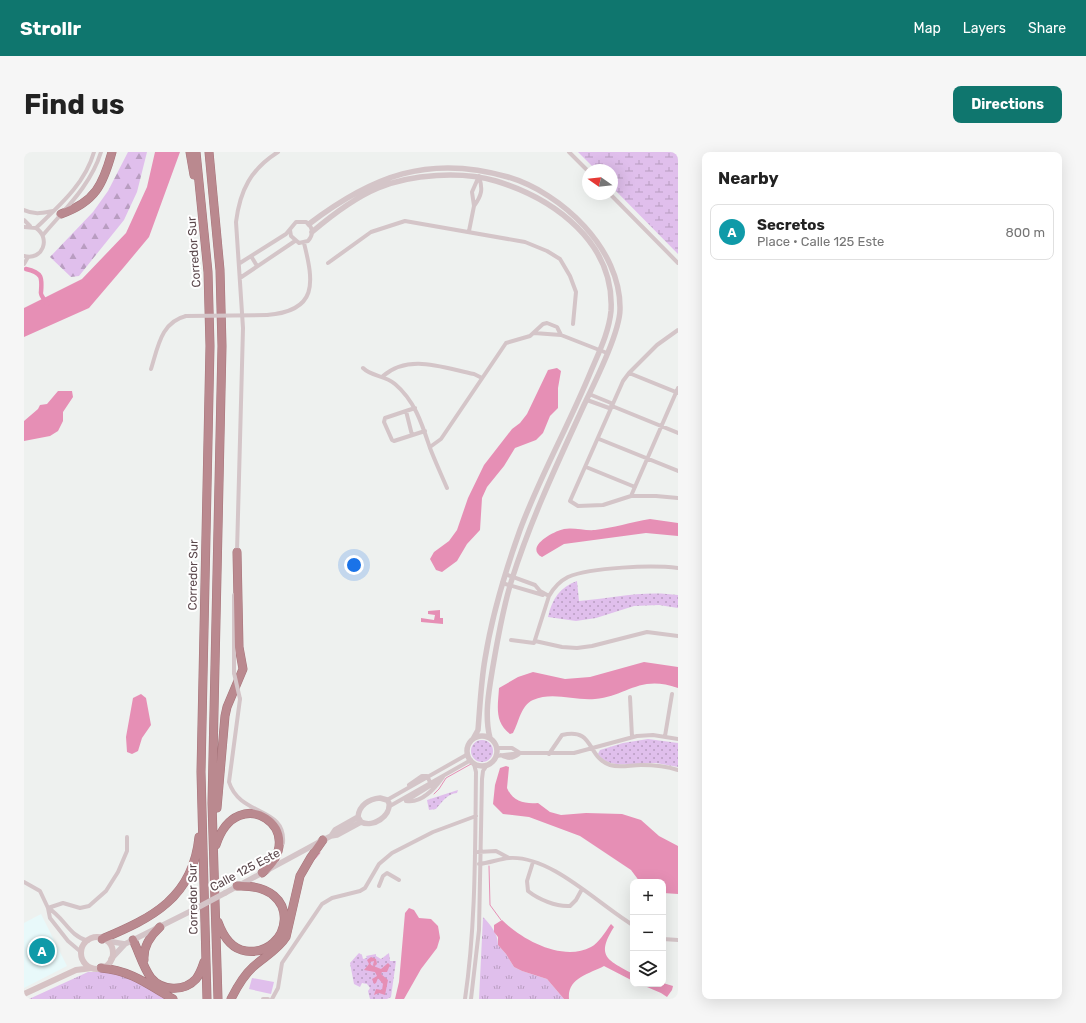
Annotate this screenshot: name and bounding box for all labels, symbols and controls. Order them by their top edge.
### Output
text: Strollr [20,17,81,40]
text: Map [914,20,941,37]
text: Layers [963,20,1006,37]
text: Share [1028,20,1066,37]
button: Directions [953,86,1062,123]
text: Find us [24,88,124,121]
north arrow [582,164,618,200]
text: Nearby [718,168,779,188]
street label: Corredor Sur [185,216,203,288]
text: Secretos [757,216,825,234]
text: A [727,225,737,240]
text: 800 m [1005,225,1045,240]
text: Place · Calle 125 Este [757,234,884,249]
street label: Corredor Sur [185,539,201,611]
your location [344,555,364,575]
street label: Calle 125 Este [208,846,283,894]
street label: Corredor Sur [185,863,201,935]
map controls [630,879,666,987]
button: + [630,879,666,915]
button: − [630,915,666,951]
pin: A [29,936,55,966]
button: layers [630,951,666,987]

